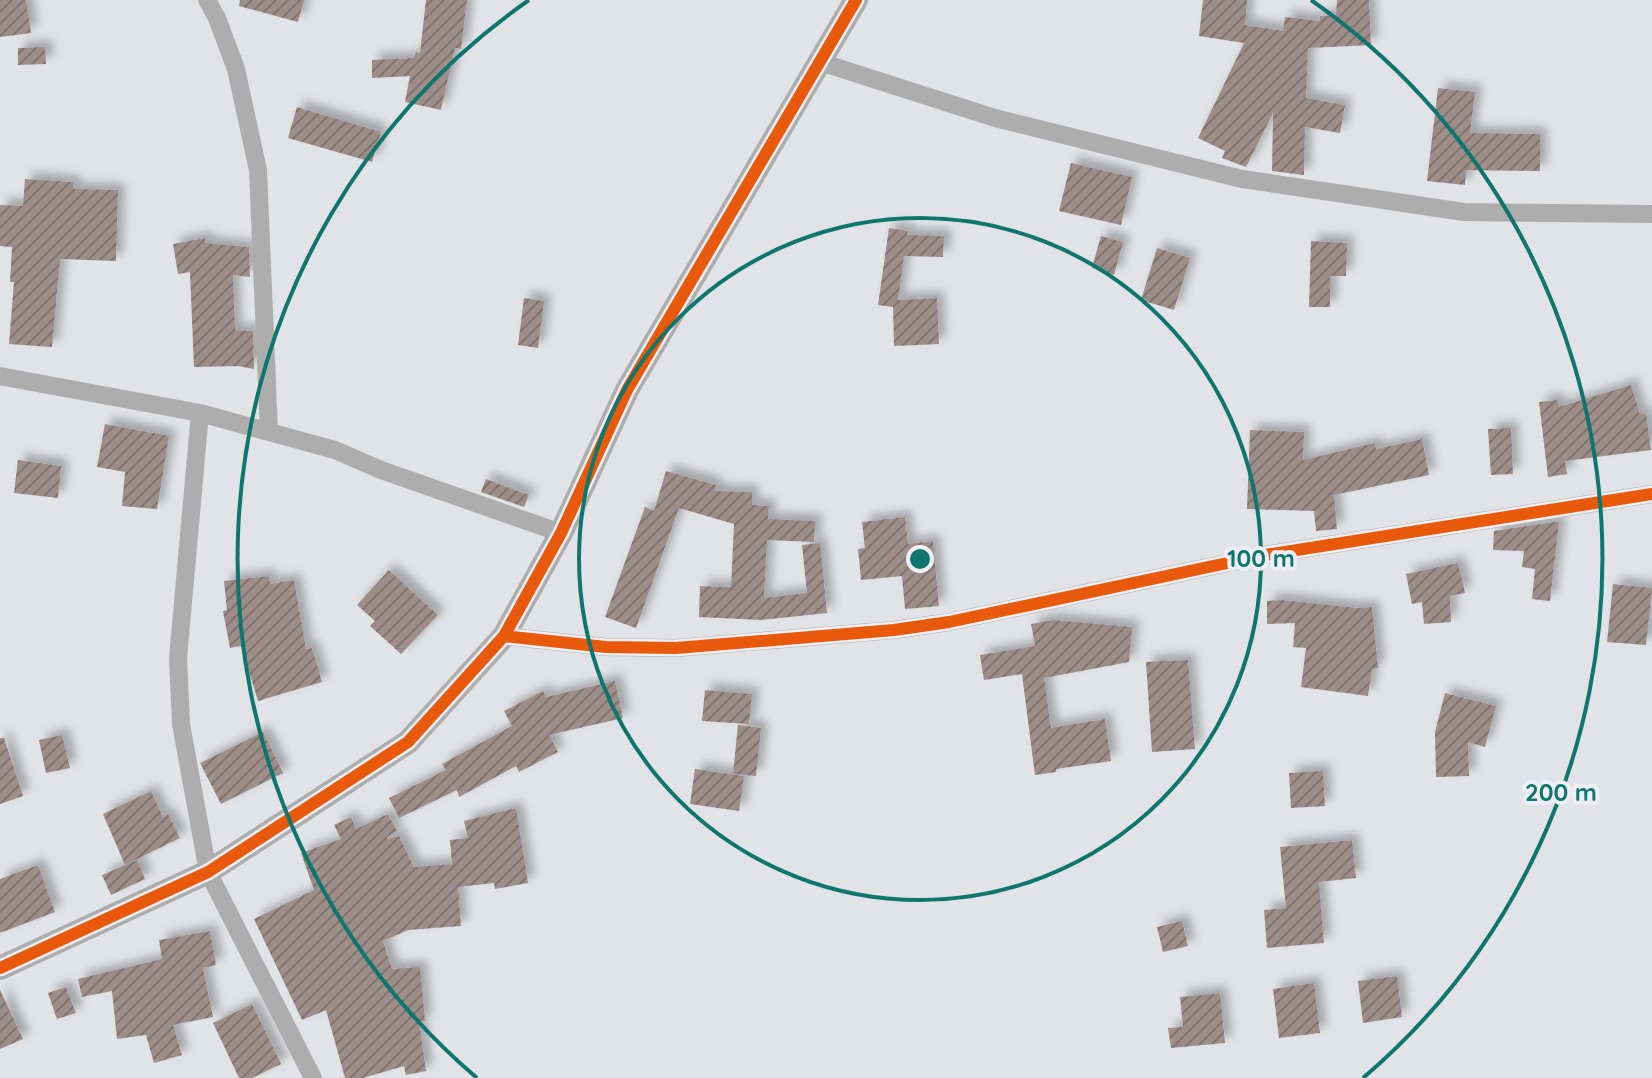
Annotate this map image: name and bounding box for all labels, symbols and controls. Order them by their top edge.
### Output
text: 100 m [1227,543,1295,573]
centre of rings [906,545,934,573]
text: 200 m [1525,777,1597,807]

